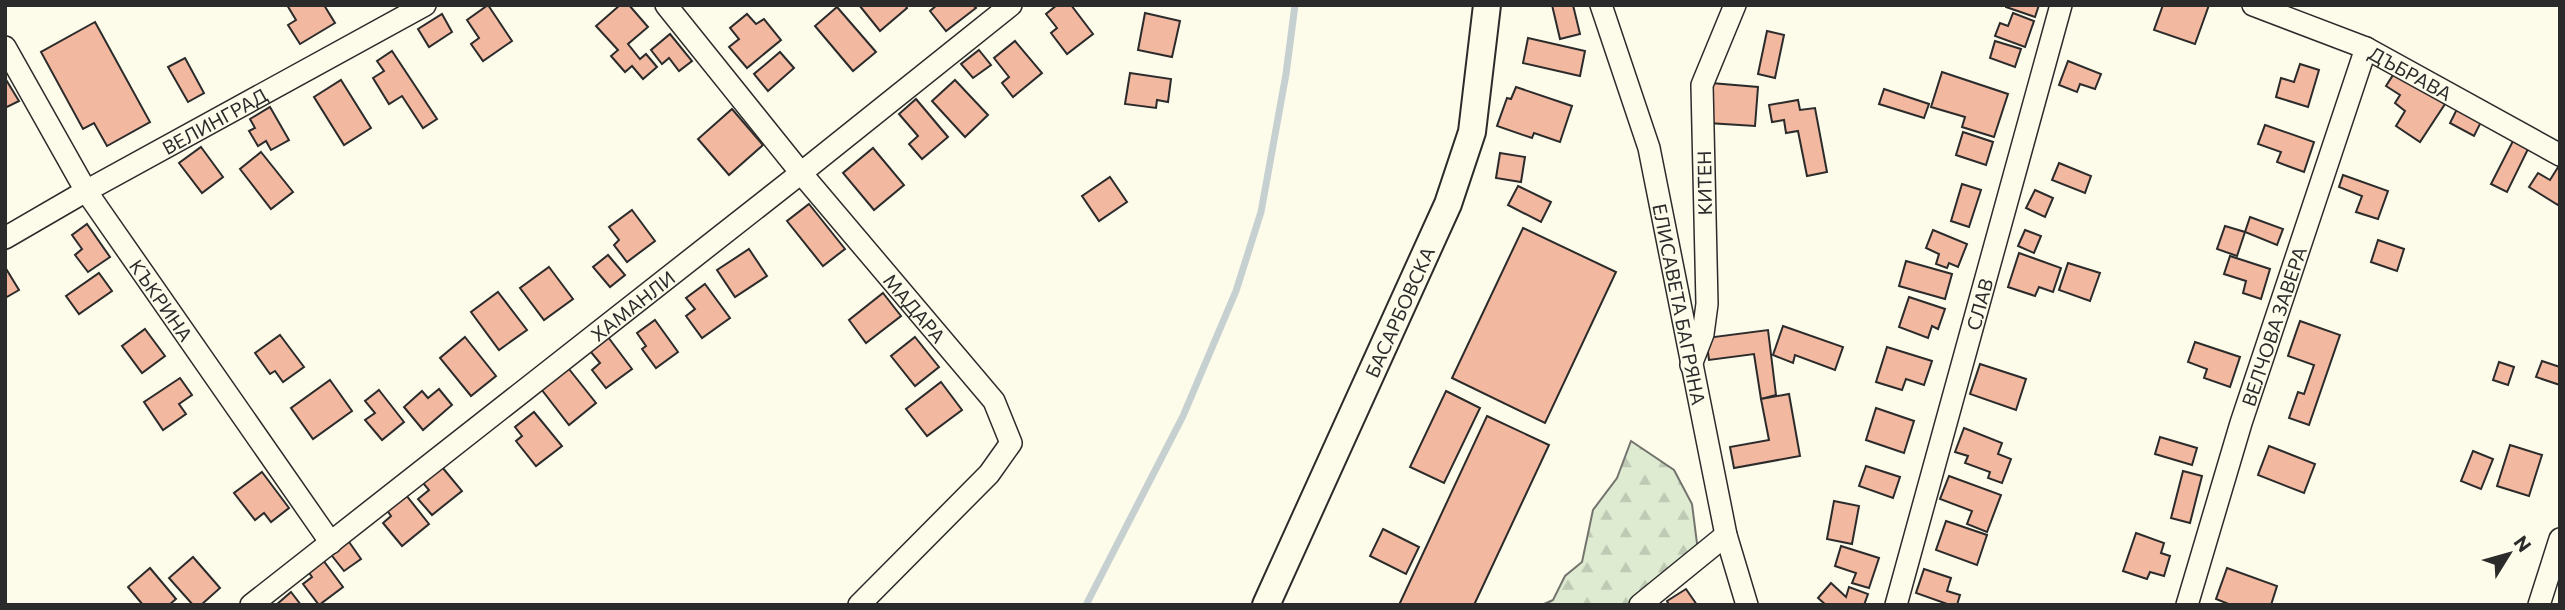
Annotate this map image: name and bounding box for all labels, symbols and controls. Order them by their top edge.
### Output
street label: ДЪБРАВА [2365,41,2456,105]
street label: ВЕЛИНГРАД [158,83,271,159]
street label: КИТЕН [1692,150,1716,216]
street label: ЕЛИСАВЕТА БАГРЯНА [1649,202,1711,407]
street label: БАСАРБОВСКА [1359,243,1439,381]
street label: ВЕЛЧОВА ЗАВЕРА [2236,243,2311,409]
street label: КЪКРИНА [125,255,198,345]
street label: ХАМАНЛИ [586,265,679,345]
street label: МАДАРА [879,268,951,347]
street label: СЛАВ [1961,276,1997,333]
north arrow [2474,519,2544,589]
text: N [2509,531,2536,556]

